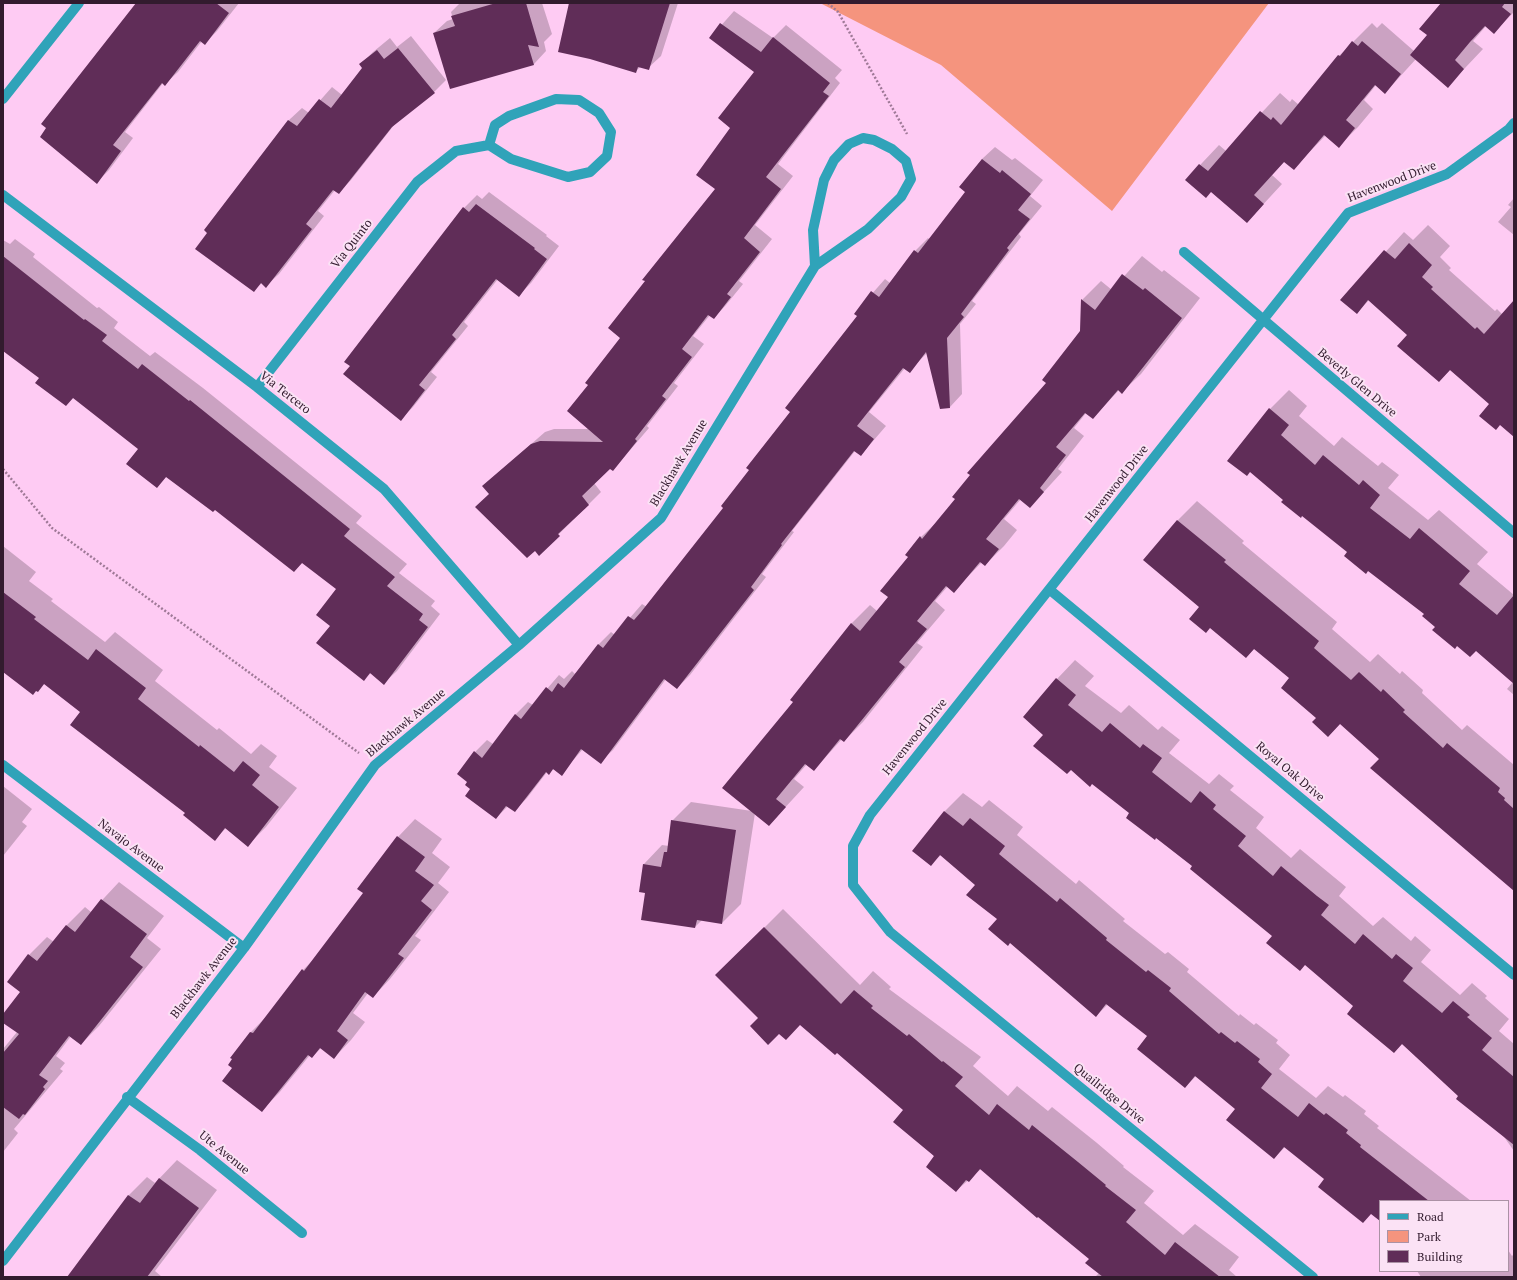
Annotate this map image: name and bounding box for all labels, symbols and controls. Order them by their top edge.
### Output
street label: Havenwood Drive [1346,158,1438,206]
street label: Via Quinto [328,217,376,271]
street label: Beverly Glen Drive [1315,346,1399,420]
street label: Via Tercero [257,369,313,417]
street label: Blackhawk Avenue [647,417,711,509]
street label: Havenwood Drive [1082,443,1152,525]
street label: Blackhawk Avenue [363,686,449,760]
street label: Havenwood Drive [880,696,950,778]
street label: Royal Oak Drive [1253,739,1327,805]
street label: Navajo Avenue [95,816,167,876]
street label: Blackhawk Avenue [168,935,240,1021]
street label: Quailridge Drive [1070,1061,1148,1127]
street label: Ute Avenue [196,1128,252,1178]
legend [1379,1200,1509,1272]
text: Road [1417,1209,1444,1224]
text: Park [1417,1229,1441,1244]
text: Building [1417,1249,1462,1264]

